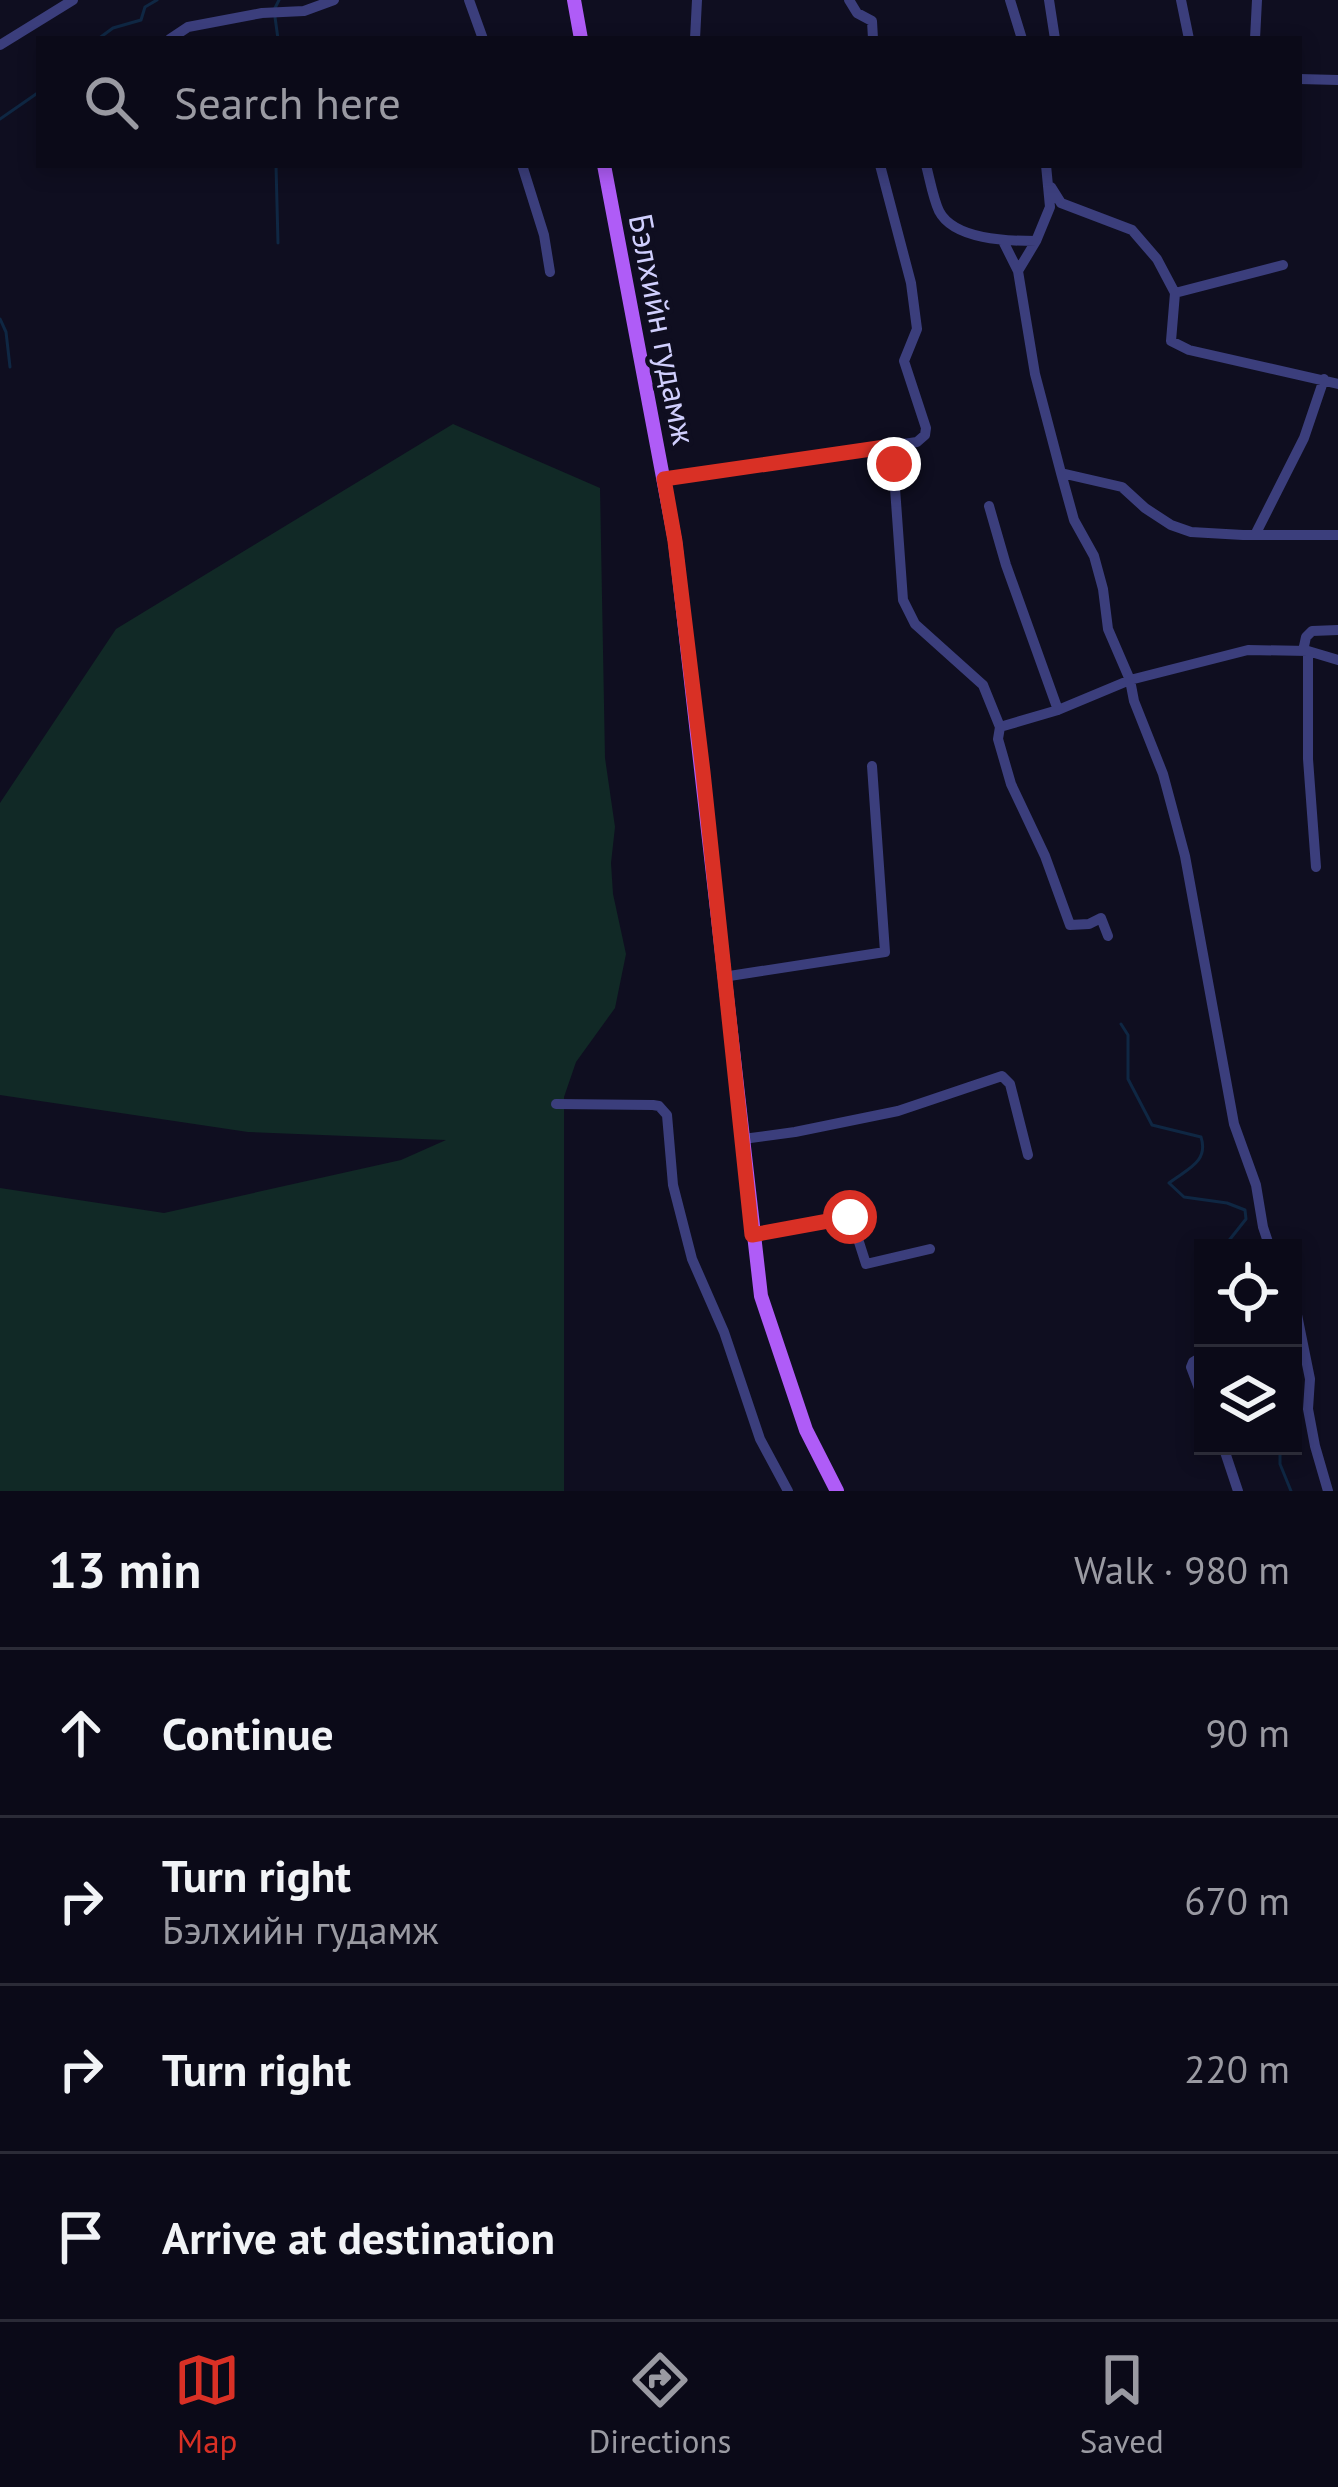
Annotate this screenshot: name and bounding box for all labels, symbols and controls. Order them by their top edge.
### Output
search box [36,36,1302,168]
icon: search [78,69,144,135]
text: Search here [174,73,401,131]
street label: Бэлхийн гудамж [620,210,706,448]
route end [867,437,921,491]
route start [823,1190,877,1244]
map controls [1194,1239,1302,1455]
button: locate [1194,1239,1302,1347]
button: layers [1194,1347,1302,1455]
text: 13 min [48,1536,201,1602]
text: Walk · 980 m [1074,1544,1290,1595]
icon: ahead [48,1700,114,1766]
text: Continue [162,1704,334,1762]
text: 90 m [1205,1707,1290,1758]
text: Turn right [162,1846,351,1904]
icon: right [48,1868,114,1934]
text: 670 m [1184,1875,1290,1926]
text: Бэлхийн гудамж [162,1904,438,1955]
icon: right [48,2036,114,2102]
text: Turn right [162,2040,351,2098]
text: 220 m [1184,2043,1290,2094]
icon: arrive [48,2204,114,2270]
text: Arrive at destination [162,2208,555,2266]
tab: Map [174,2347,240,2462]
tab: Directions [589,2347,731,2462]
tab: Saved [1080,2347,1164,2462]

